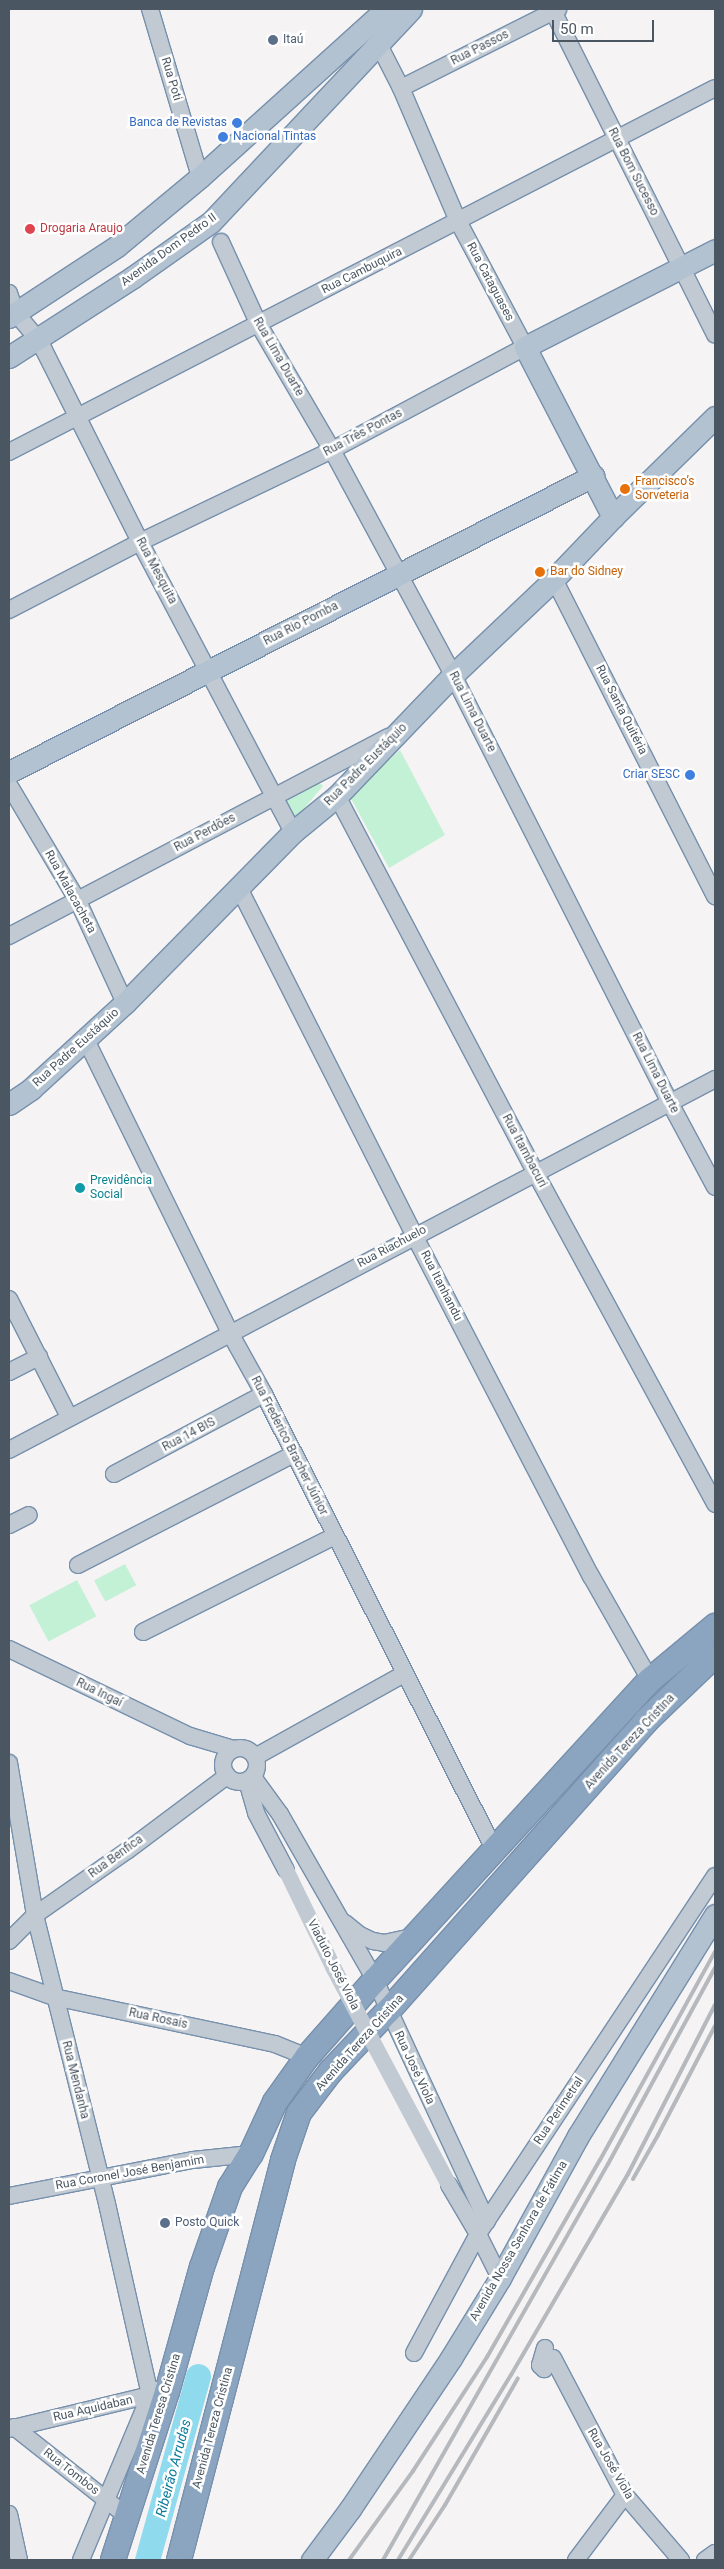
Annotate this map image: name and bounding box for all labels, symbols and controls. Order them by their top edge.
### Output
scale bar [554,10,656,42]
text: 50 m [560,20,594,38]
street label: Rua Passos [449,27,511,69]
place label: Itaú [283,33,303,47]
marker: Itaú [267,34,279,46]
street label: Rua Poti [158,56,184,102]
place label: Banca de Revistas [129,116,227,130]
marker: Banca de Revistas [231,117,243,129]
street label: Rua Bom Sucesso [605,126,661,218]
place label: Nacional Tintas [233,130,317,144]
marker: Nacional Tintas [217,131,229,143]
street label: Avenida Dom Pedro II [118,210,220,290]
place label: Drogaria Araujo [40,222,123,236]
marker: Drogaria Araujo [24,223,36,235]
street label: Rua Cataguases [463,240,517,324]
street label: Rua Cambuquira [319,245,405,297]
street label: Rua Lima Duarte [250,315,306,399]
street label: Rua Três Pontas [321,406,405,460]
place label: Francisco’s Sorveteria [635,475,694,503]
marker: Francisco’s Sorveteria [619,483,631,495]
street label: Rua Mesquita [132,535,180,607]
place label: Bar do Sidney [550,565,623,579]
marker: Bar do Sidney [534,566,546,578]
street label: Rua Rio Pomba [261,599,341,649]
street label: Rua Santa Quitéria [592,663,650,757]
street label: Rua Lima Duarte [445,669,499,755]
street label: Rua Padre Eustáquio [322,721,410,809]
place label: Criar SESC [623,768,680,782]
marker: Criar SESC [684,769,696,781]
street label: Rua Perdões [172,811,238,855]
street label: Rua Malacacheta [41,848,99,936]
street label: Rua Padre Eustáquio [30,1006,122,1090]
street label: Rua Lima Duarte [628,1030,682,1116]
street label: Rua Itambacuri [499,1112,549,1190]
place label: Previdência Social [90,1174,152,1202]
marker: Previdência Social [74,1182,86,1194]
street label: Rua Riachuelo [355,1223,429,1271]
street label: Rua Itanhandu [417,1248,465,1324]
street label: Rua Frederico Bracher Júnior [248,1374,330,1518]
street label: Rua 14 BIS [160,1415,218,1455]
street label: Rua Ingaí [74,1676,124,1710]
street label: Avenida Tereza Cristina [582,1691,678,1793]
street label: Rua Benfica [86,1833,146,1881]
street label: Viaduto José Viola [304,1917,362,2013]
street label: Avenida Tereza Cristina [313,1992,407,2094]
street label: Rua Rosais [127,2006,189,2032]
street label: Rua José Viola [391,2029,437,2107]
street label: Rua Mendanha [58,2039,92,2121]
street label: Rua Perimetral [531,2074,587,2148]
street label: Rua Coronel José Benjamim [55,2153,205,2193]
street label: Avenida Nossa Senhora de Fátima [467,2158,571,2324]
place label: Posto Quick [175,2216,239,2230]
marker: Posto Quick [159,2217,171,2229]
street label: Avenida Teresa Cristina [134,2352,184,2476]
street label: Avenida Tereza Cristina [190,2366,236,2490]
street label: Rua Aquidaban [52,2393,134,2425]
water label: Ribeirão Arrudas [152,2417,194,2519]
street label: Rua José Viola [584,2426,636,2502]
street label: Rua Tombos [40,2446,102,2498]

